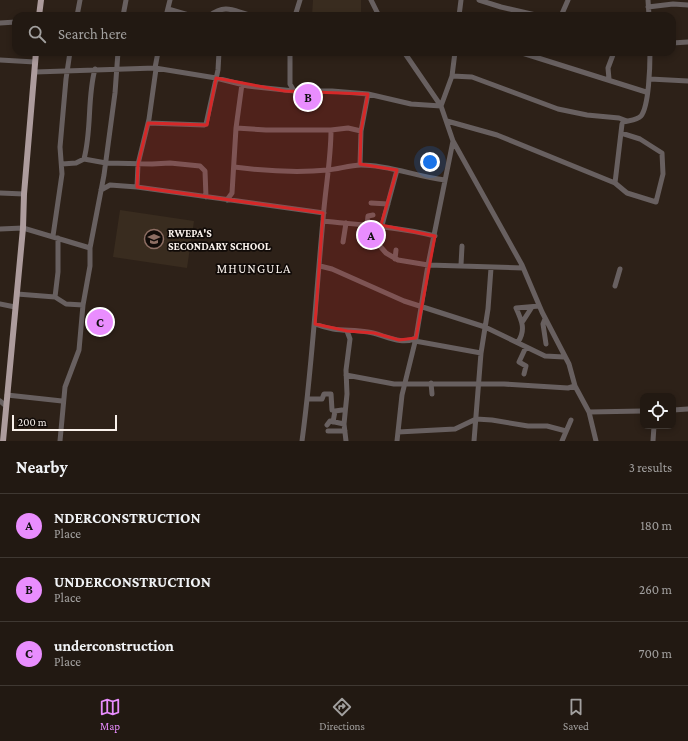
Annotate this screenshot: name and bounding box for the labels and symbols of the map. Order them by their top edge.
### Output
pin: B [295,82,321,112]
your location [420,152,440,172]
pin: A [358,220,384,250]
place label: RWEPA'S SECONDARY SCHOOL [168,227,271,252]
school or university icon: RWEPA'S SECONDARY SCHOOL [143,228,165,250]
district label: MHUNGULA [217,261,291,276]
pin: C [87,307,113,337]
scale bar [12,413,117,432]

